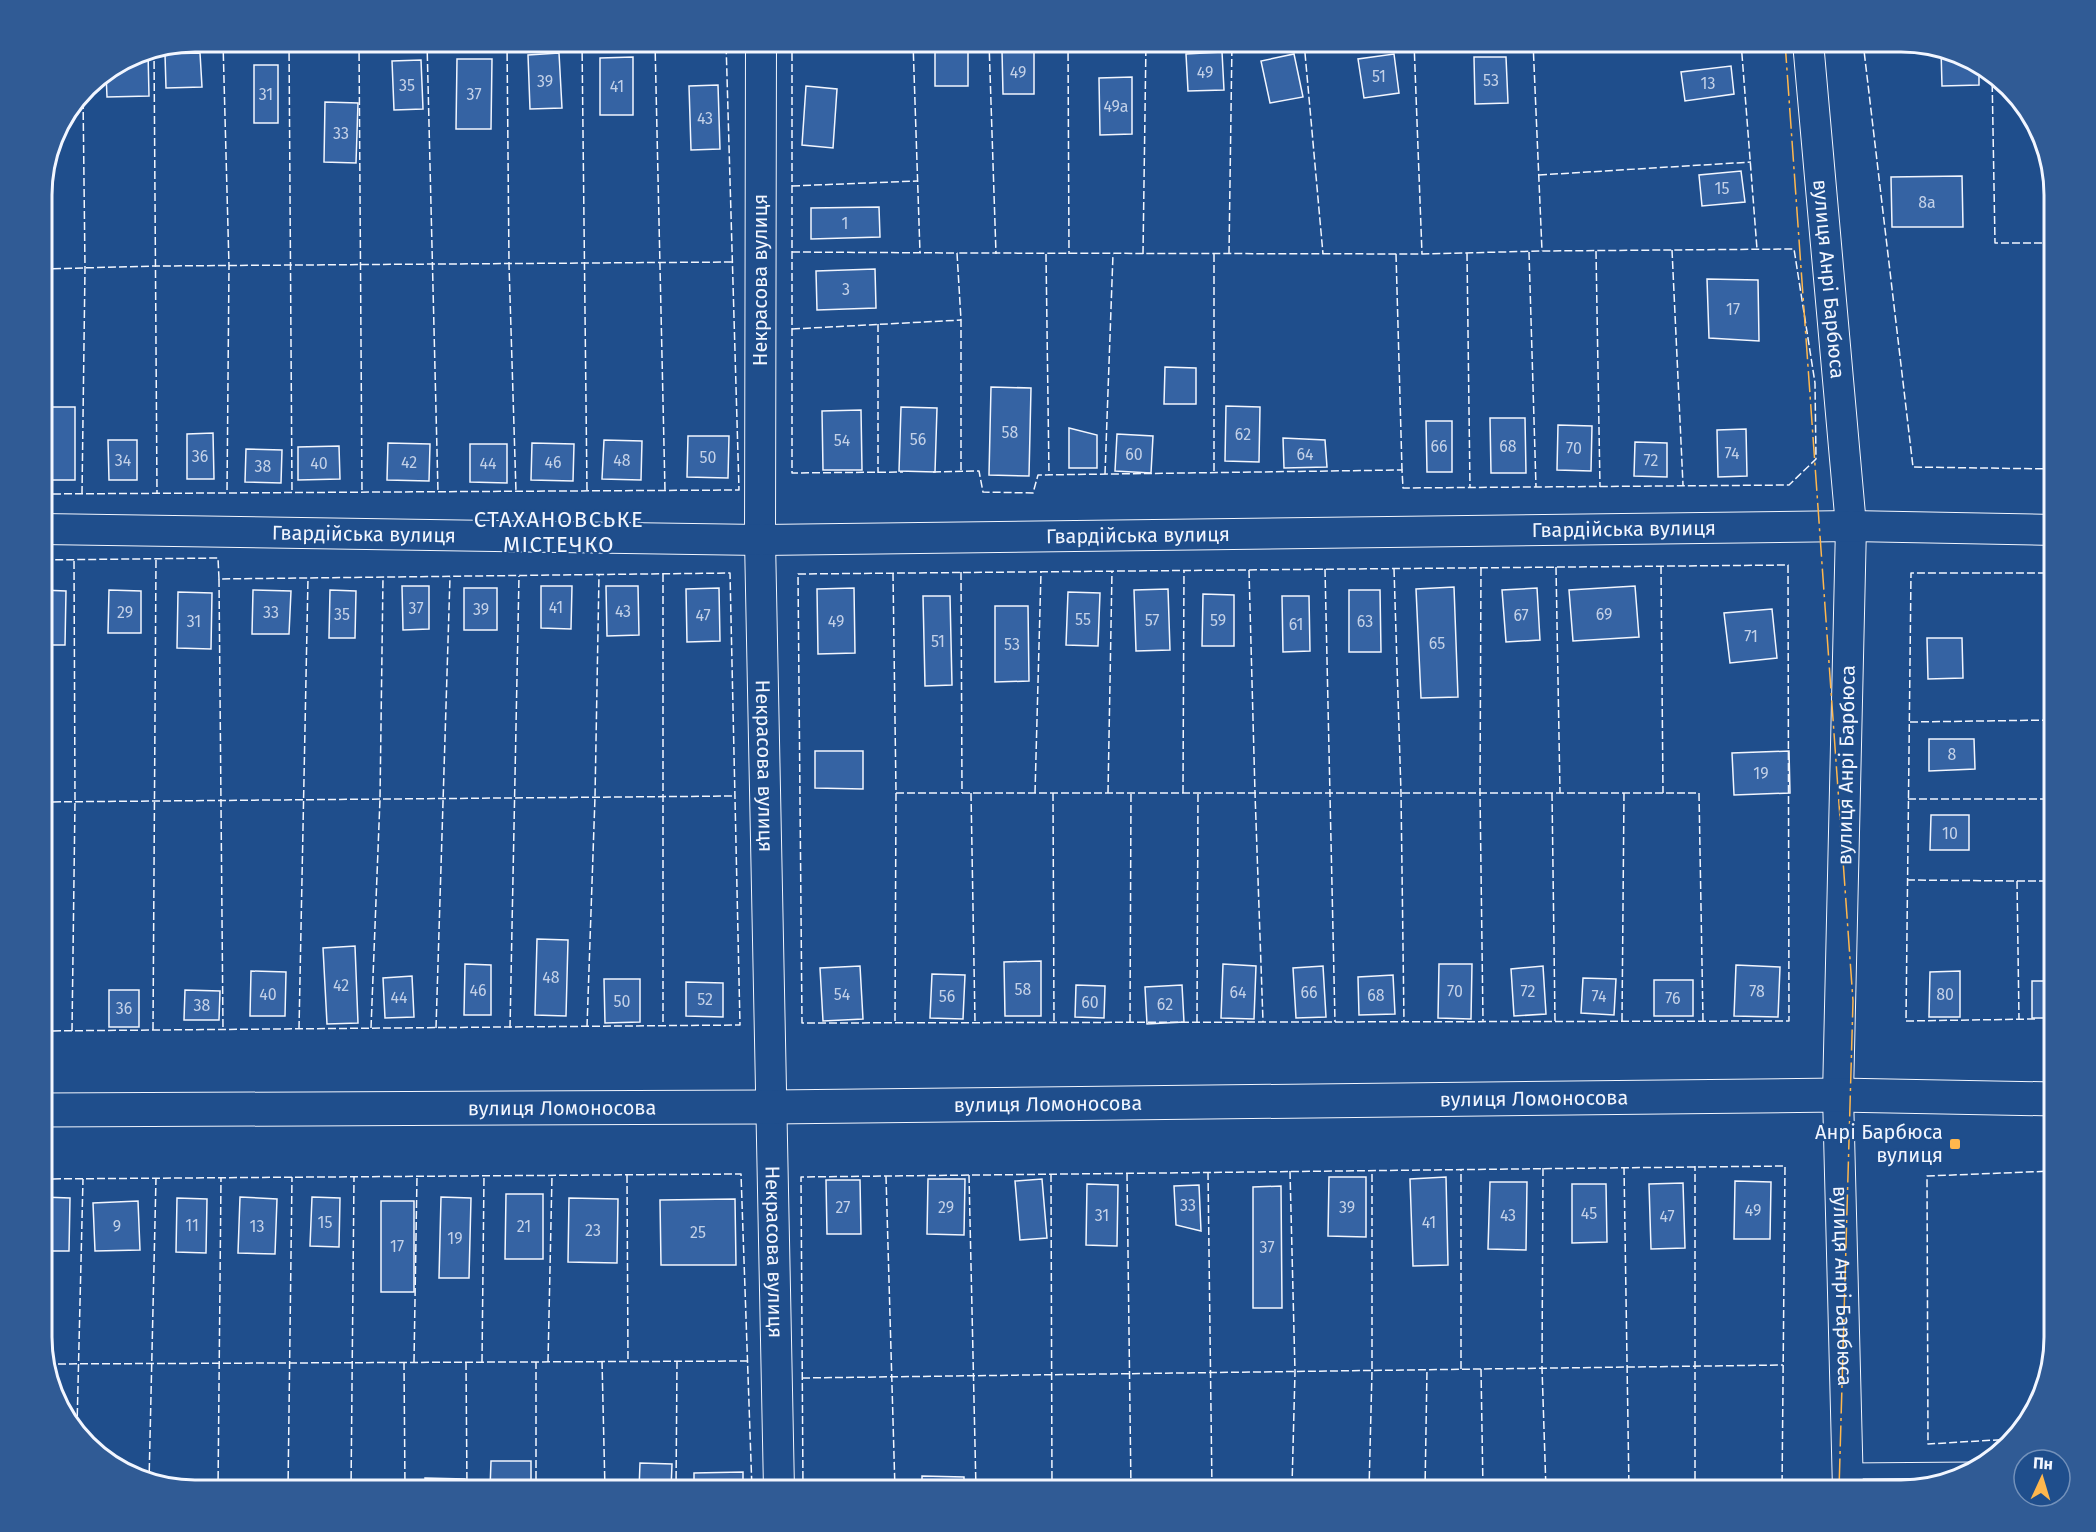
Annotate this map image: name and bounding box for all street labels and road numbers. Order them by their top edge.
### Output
street label: вулиця Анрі Барбюса [1808,178,1850,380]
street label: Некрасова вулиця [748,194,772,366]
street label: Гвардійська вулиця [1532,516,1716,542]
street label: Гвардійська вулиця [272,521,456,547]
street label: Гвардійська вулиця [1046,522,1230,548]
street label: вулиця Анрі Барбюса [1832,665,1860,865]
street label: Некрасова вулиця [751,679,778,852]
street label: вулиця Ломоносова [1440,1085,1628,1111]
street label: вулиця Ломоносова [954,1091,1142,1117]
street label: вулиця Ломоносова [468,1095,656,1120]
street label: Некрасова вулиця [761,1165,788,1338]
street label: вулиця Анрі Барбюса [1828,1185,1857,1386]

